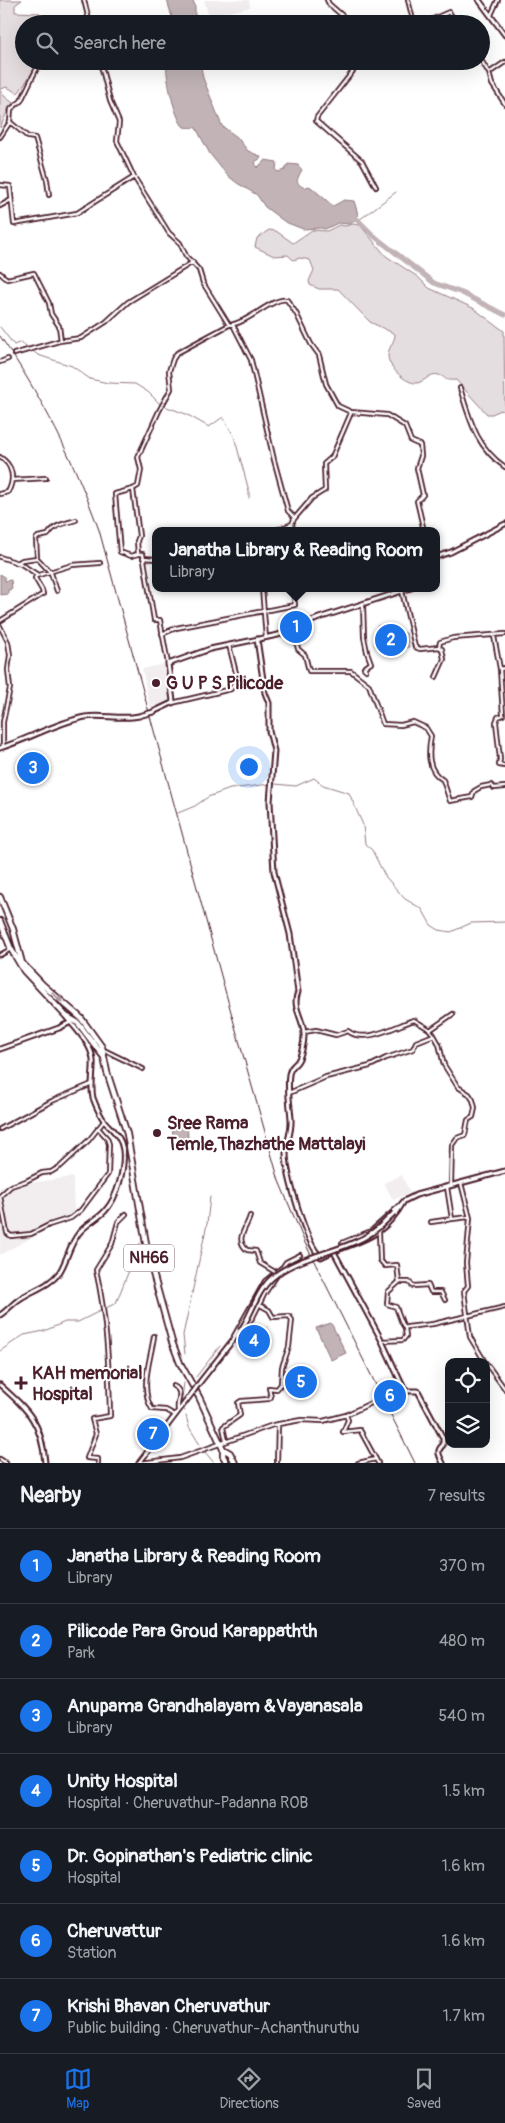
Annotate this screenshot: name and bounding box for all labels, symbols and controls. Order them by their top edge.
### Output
search box [15,15,490,70]
icon: search [33,29,61,57]
text: Search here [73,31,166,55]
popup [152,527,440,592]
text: Janatha Library & Reading Room [169,538,423,562]
text: Library [169,562,215,582]
pin: 1 [280,608,312,646]
pin: 2 [375,621,407,659]
place label: G U P S Pilicode [166,672,284,695]
marker: G U P S Pilicode [150,677,162,689]
pin: 3 [17,749,49,787]
your location [236,754,262,780]
one-way arrow [51,991,63,1002]
place label: Sree Rama Temle,Thazhathe Mattalayi [166,1112,366,1156]
marker: Sree Rama Temle,Thazhathe Mattalayi [151,1127,163,1139]
road number: NH66 [124,1244,174,1272]
pin: 4 [238,1322,270,1360]
map controls [445,1358,490,1448]
button: locate [445,1358,490,1403]
place label: KAH memorial Hospital [32,1362,142,1406]
pin: 5 [285,1363,317,1401]
marker: KAH memorial Hospital [14,1376,28,1390]
pin: 6 [374,1377,406,1415]
button: layers [445,1403,490,1448]
pin: 7 [137,1415,169,1453]
text: Nearby [20,1482,81,1509]
text: 7 results [427,1486,485,1506]
text: Janatha Library & Reading Room [67,1544,321,1568]
text: 1 [33,1556,39,1576]
text: 370 m [439,1556,485,1576]
text: Library [67,1568,112,1588]
text: Pilicode Para Groud Karappathth [67,1619,317,1643]
text: 2 [32,1631,40,1651]
text: 480 m [439,1631,485,1651]
text: Park [67,1643,95,1663]
text: Anupama Grandhalayam &Vayanasala [67,1694,363,1718]
text: 3 [32,1706,40,1726]
text: 540 m [438,1706,485,1726]
text: Library [67,1718,112,1738]
text: Unity Hospital [67,1769,178,1793]
text: 4 [31,1781,41,1801]
text: 1.5 km [442,1781,485,1801]
text: Hospital · Cheruvathur-Padanna ROB [67,1793,308,1813]
text: Dr. Gopinathan's Pediatric clinic [67,1844,313,1868]
text: 5 [32,1856,40,1876]
text: 1.6 km [442,1856,485,1876]
text: Hospital [67,1868,121,1888]
text: Cheruvattur [67,1919,162,1943]
text: 6 [31,1931,41,1951]
text: 1.6 km [442,1931,485,1951]
text: Station [67,1943,117,1963]
text: Krishi Bhavan Cheruvathur [67,1994,270,2018]
text: 7 [32,2006,40,2026]
text: 1.7 km [442,2006,485,2026]
text: Public building · Cheruvathur-Achanthuruthu [67,2018,360,2038]
tab: Map [64,2065,92,2112]
tab: Directions [219,2065,279,2112]
tab: Saved [406,2065,441,2112]

